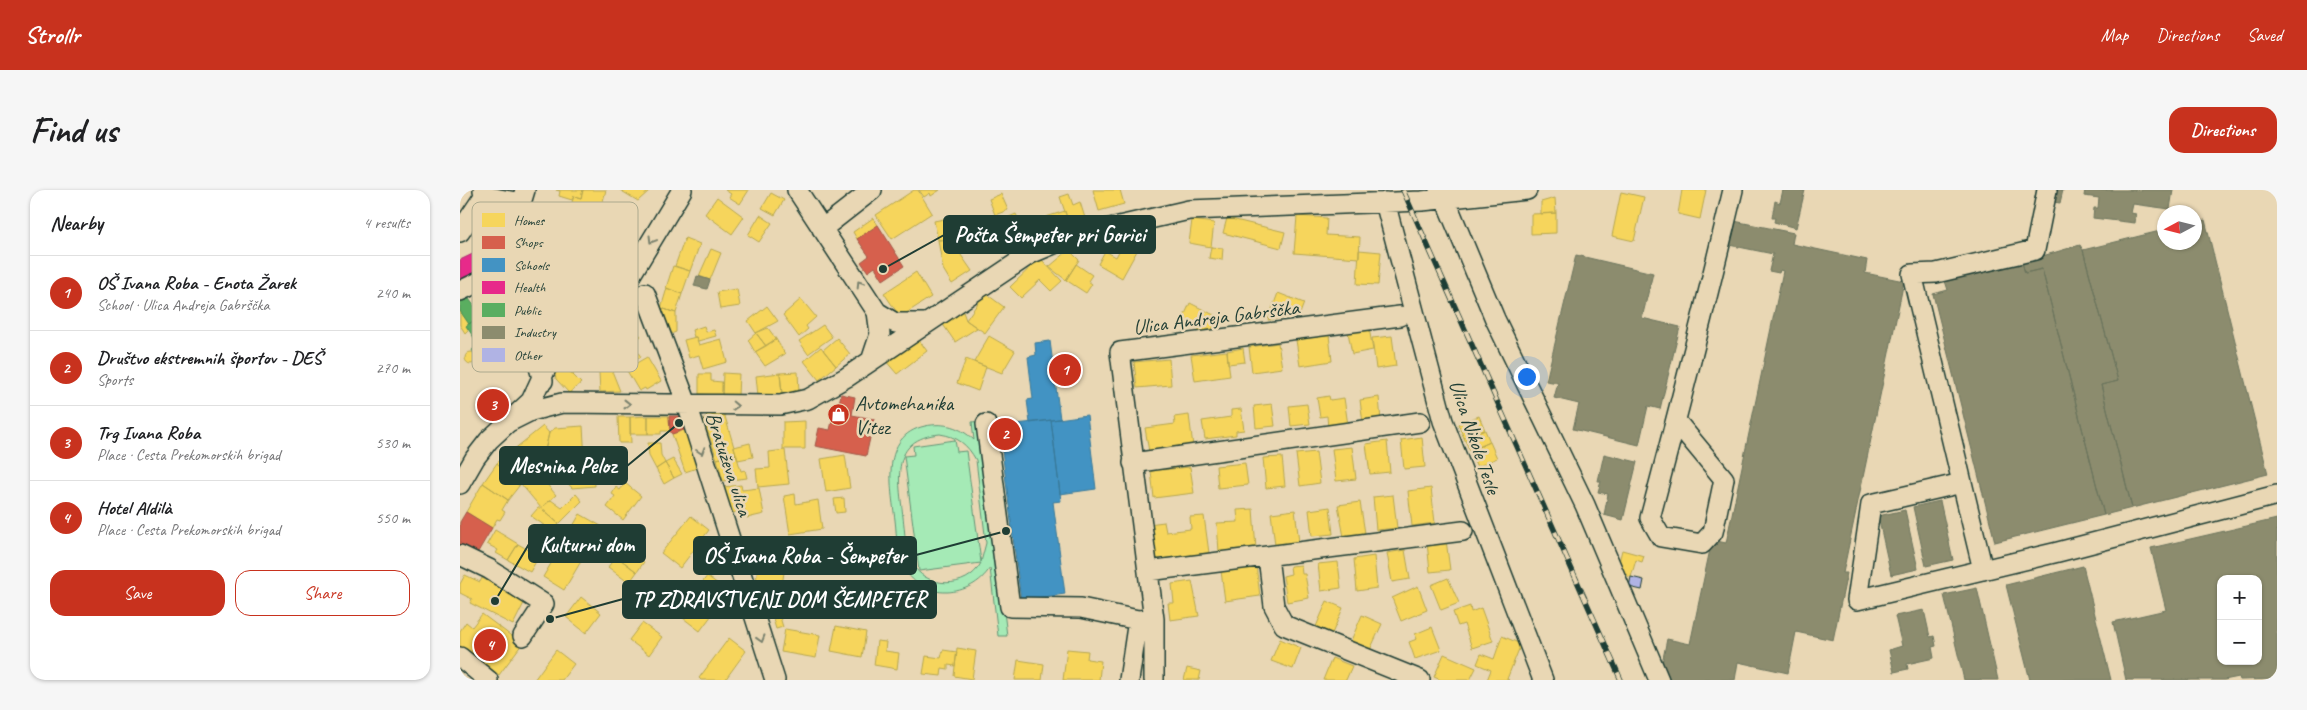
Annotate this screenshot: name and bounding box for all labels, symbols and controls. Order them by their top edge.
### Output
text: Strollr [25,20,80,50]
text: Map [2101,24,2128,46]
text: Directions [2156,24,2219,46]
text: Saved [2247,24,2282,46]
button: Directions [2169,107,2277,153]
text: Find us [30,108,117,153]
legend [472,202,638,372]
north arrow [2157,205,2202,250]
text: Nearby [50,210,103,236]
text: Homes [514,212,545,229]
text: 4 results [363,213,410,233]
callout: Pošta Šempeter pri Gorici [944,216,1155,253]
text: Pošta Šempeter pri Gorici [955,221,1148,249]
text: Shops [514,234,544,251]
one-way arrow [648,235,658,244]
text: Schools [514,257,550,274]
text: OŠ Ivana Roba - Enota Žarek [97,271,296,295]
text: Health [514,279,546,296]
one-way arrow [857,281,866,290]
text: 1 [62,283,70,303]
text: 240 m [376,283,410,303]
street label: Ulica Andreja Gabrščka [1131,294,1302,340]
text: School · Ulica Andreja Gabrščka [97,295,269,315]
text: Public [514,302,542,319]
text: Industry [514,324,557,341]
text: Društvo ekstremnih športov - DEŠ [97,346,322,370]
text: Other [514,347,543,364]
pin: 1 [1049,351,1081,389]
text: 2 [62,358,70,378]
text: 270 m [376,358,410,378]
your location [1514,364,1540,390]
text: Sports [97,370,133,390]
street label: Ulica Nikole Tesle [1443,377,1507,499]
pin: 3 [477,386,509,424]
place label: Avtomehanika Vitez [855,390,955,440]
one-way arrow [624,399,632,409]
one-way arrow [732,400,740,411]
shop icon: Avtomehanika Vitez [827,403,851,427]
street label: Bratuževa ulica [700,409,758,521]
pin: 2 [989,415,1021,453]
text: Trg Ivana Roba [97,421,200,445]
text: 3 [62,433,70,453]
text: 530 m [376,433,410,453]
text: Place · Cesta Prekomorskih brigad [97,445,280,465]
one-way arrow [696,446,706,454]
callout: Mesnina Peloz [500,447,627,484]
text: Mesnina Peloz [510,452,619,480]
text: Hotel Aldilà [97,496,172,520]
text: 4 [62,508,70,528]
text: 550 m [376,508,410,528]
text: Place · Cesta Prekomorskih brigad [97,520,280,540]
callout: Kulturni dom [529,525,645,562]
text: Kulturni dom [540,531,636,559]
callout: OŠ Ivana Roba - Šempeter [694,537,916,574]
text: OŠ Ivana Roba - Šempeter [704,542,910,570]
button: Save [50,570,225,616]
button: Share [235,570,410,616]
map controls [2217,575,2262,665]
button: + [2217,575,2262,620]
callout: TP ZDRAVSTVENI DOM ŠEMPETER [623,581,936,618]
text: TP ZDRAVSTVENI DOM ŠEMPETER [632,586,929,614]
button: − [2217,620,2262,665]
pin: 4 [474,626,506,664]
one-way arrow [755,634,765,643]

